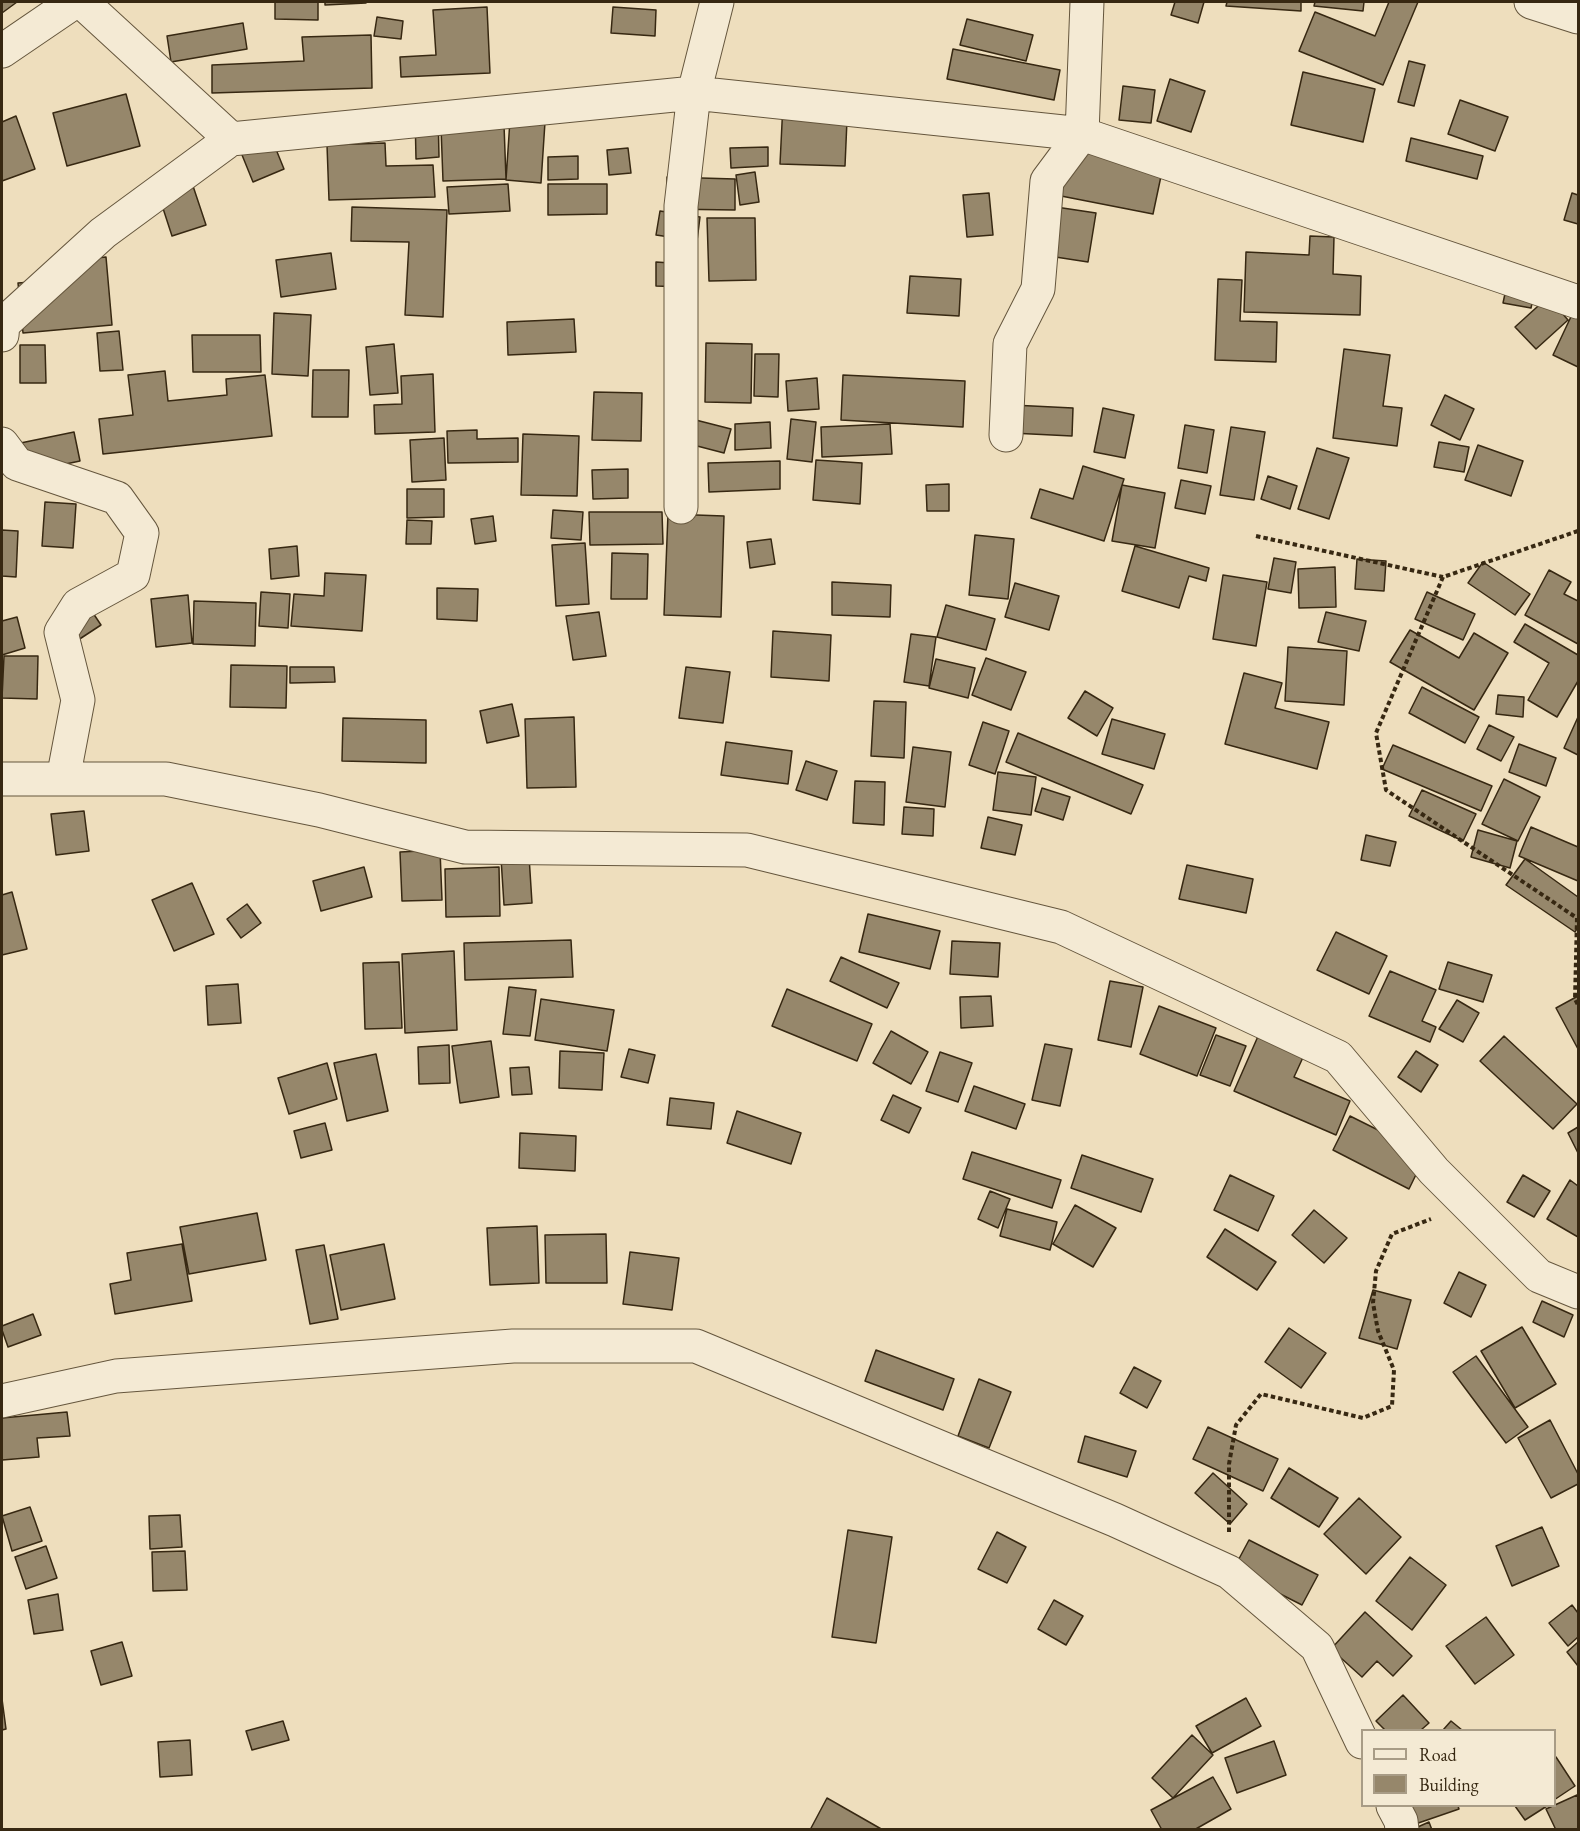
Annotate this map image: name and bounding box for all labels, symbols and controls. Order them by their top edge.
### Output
legend [1361,1729,1556,1807]
text: Road [1419,1743,1457,1766]
text: Building [1419,1773,1479,1796]

